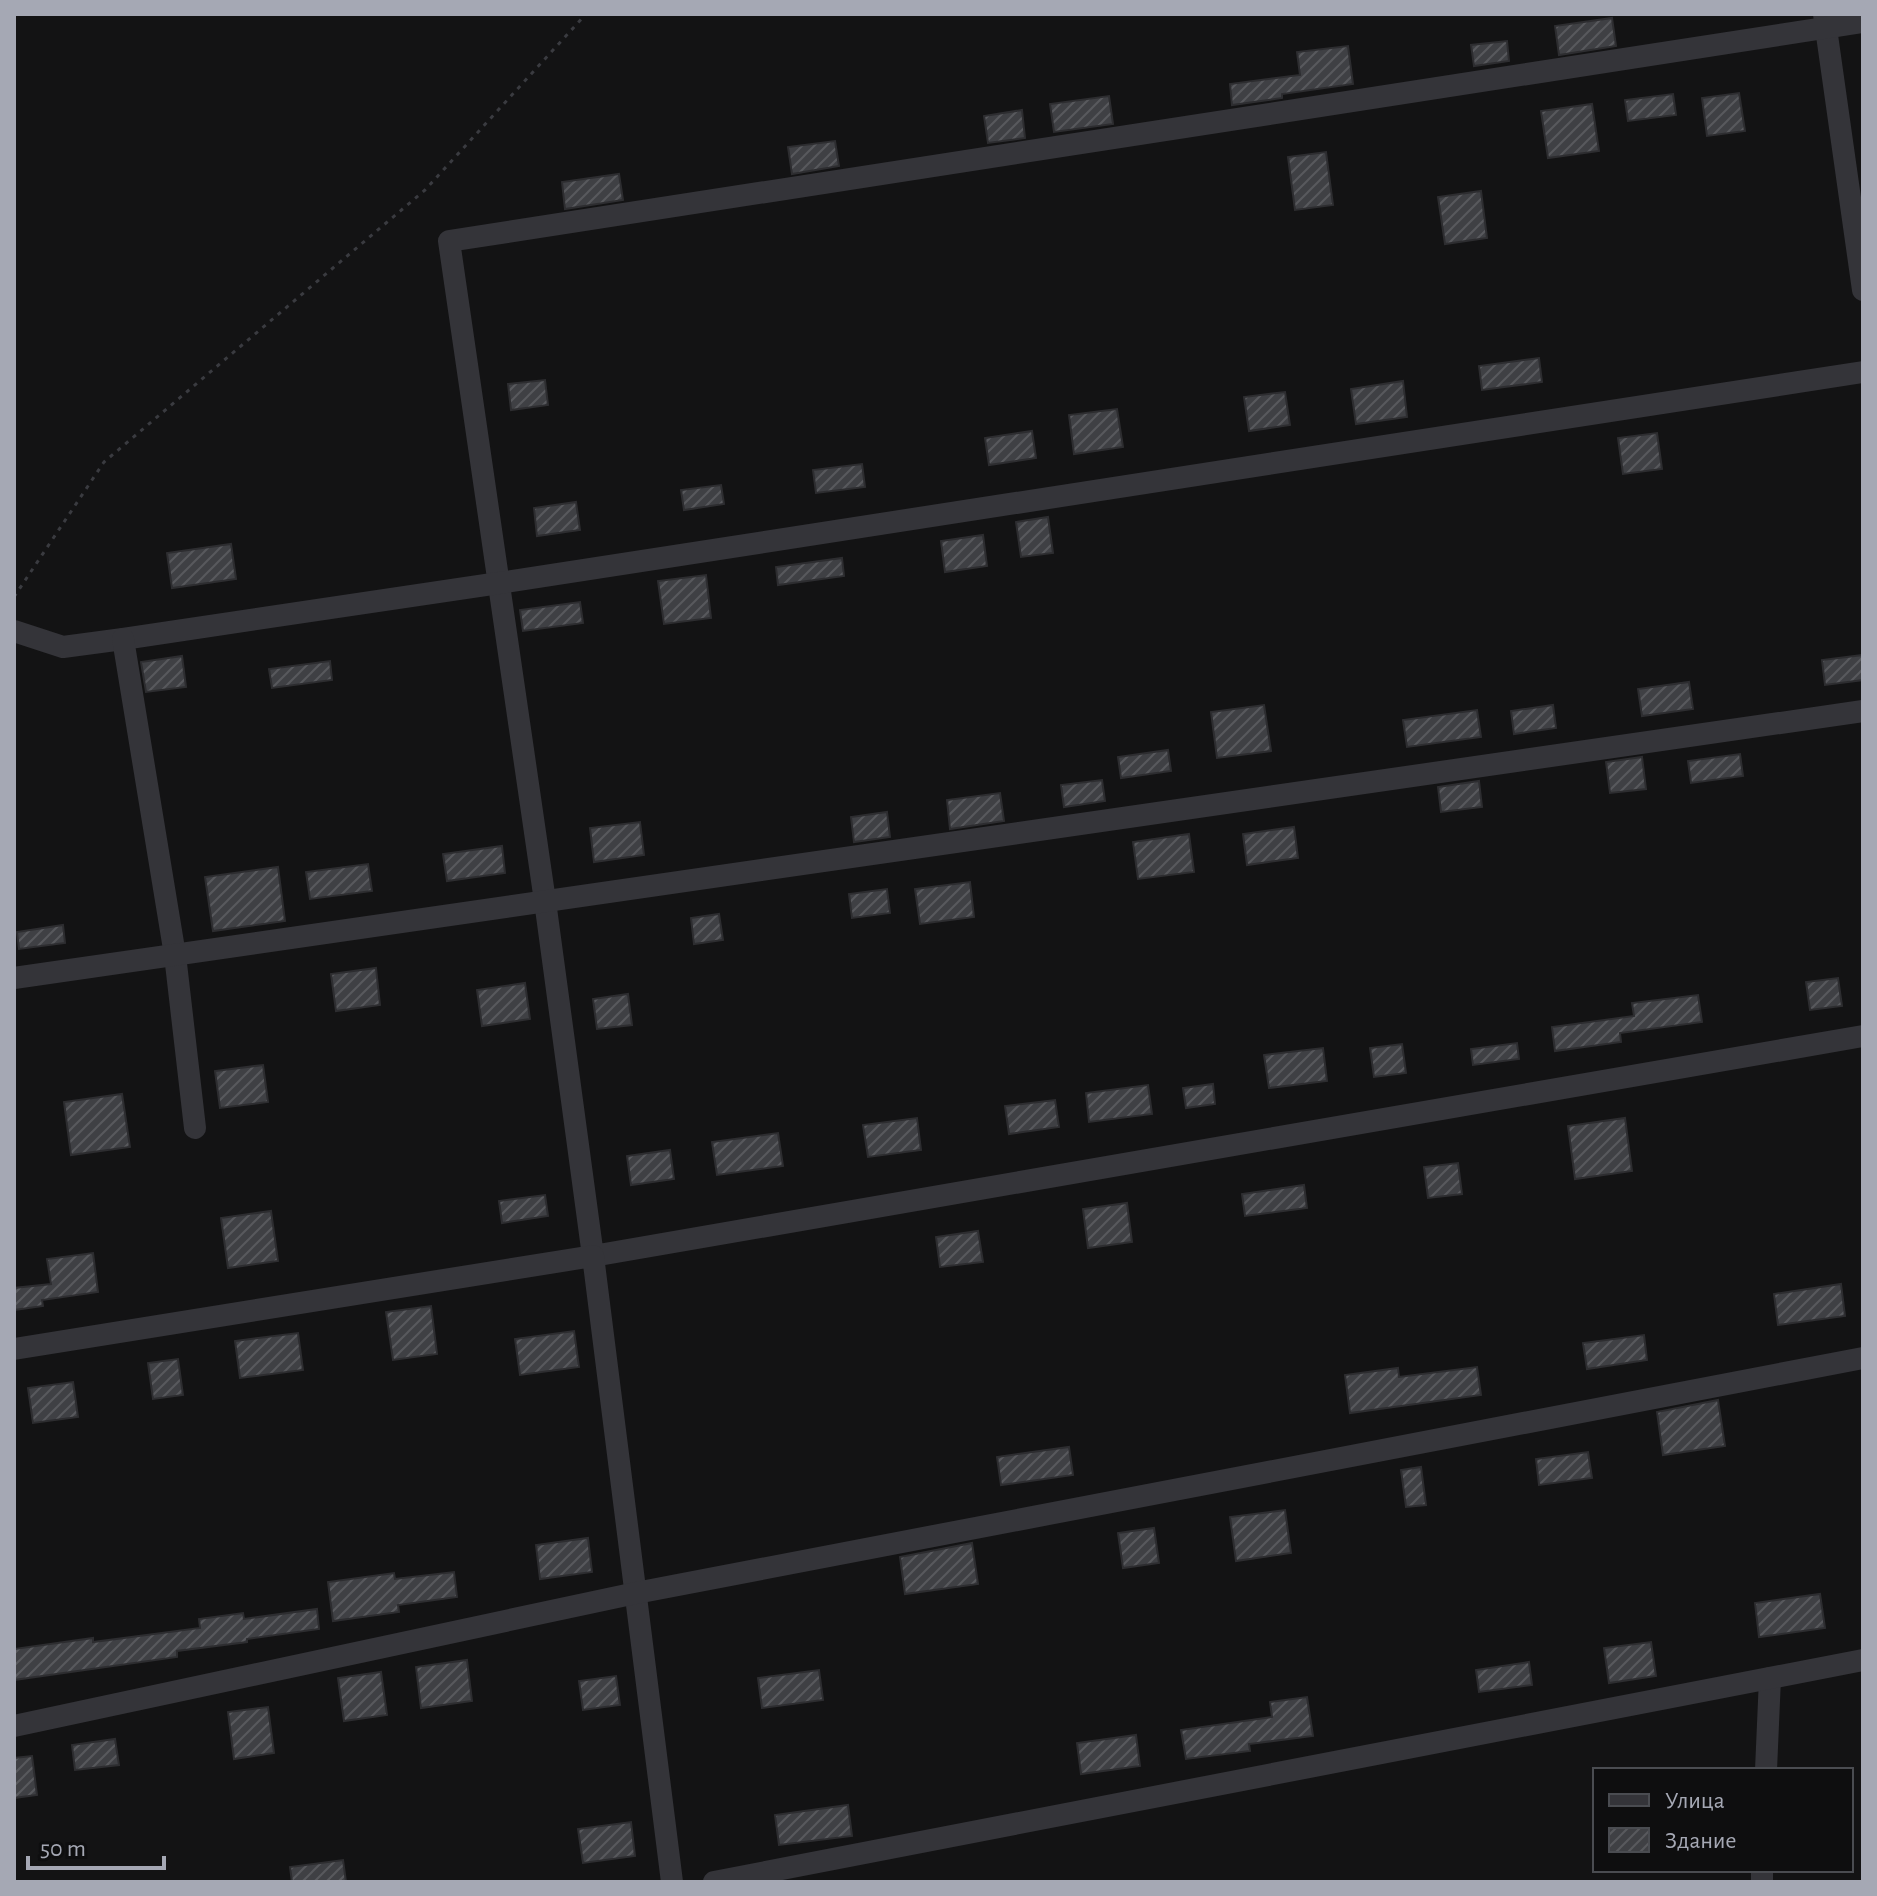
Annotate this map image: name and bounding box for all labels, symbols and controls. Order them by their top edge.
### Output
legend [1593,1768,1853,1872]
text: Улица [1665,1789,1725,1813]
scale bar [28,1820,164,1870]
text: Здание [1665,1829,1736,1853]
text: 50 m [40,1837,86,1861]

